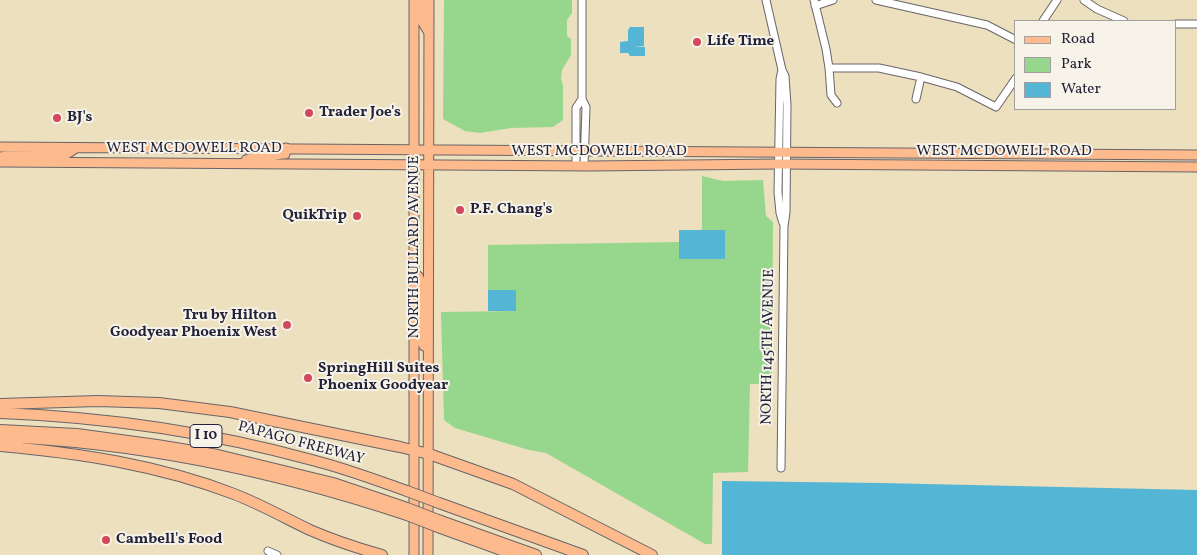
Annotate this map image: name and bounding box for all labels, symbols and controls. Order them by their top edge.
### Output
legend [1014,20,1177,110]
text: Road [1061,29,1095,50]
place label: Life Time [707,33,774,51]
marker: Life Time [691,36,703,48]
text: Park [1061,54,1092,75]
text: Water [1061,79,1101,100]
place label: Trader Joe's [319,104,401,122]
marker: Trader Joe's [303,107,315,119]
place label: BJ's [67,109,92,127]
marker: BJ's [51,112,63,124]
street label: WEST MCDOWELL ROAD [106,140,282,158]
street label: WEST MCDOWELL ROAD [511,143,687,161]
street label: WEST MCDOWELL ROAD [916,143,1092,161]
street label: NORTH BULLARD AVENUE [406,156,424,338]
place label: P.F. Chang's [470,201,552,219]
marker: P.F. Chang's [454,204,466,216]
place label: QuikTrip [283,207,347,225]
marker: QuikTrip [351,210,363,222]
street label: NORTH 145TH AVENUE [759,269,779,425]
place label: Tru by Hilton Goodyear Phoenix West [110,307,277,342]
marker: Tru by Hilton Goodyear Phoenix West [281,319,293,331]
place label: SpringHill Suites Phoenix Goodyear [318,360,448,395]
marker: SpringHill Suites Phoenix Goodyear [302,372,314,384]
street label: PAPAGO FREEWAY [236,418,366,470]
road number: I 10 [190,424,222,448]
place label: Cambell's Food [116,531,222,549]
marker: Cambell's Food [100,534,112,546]

